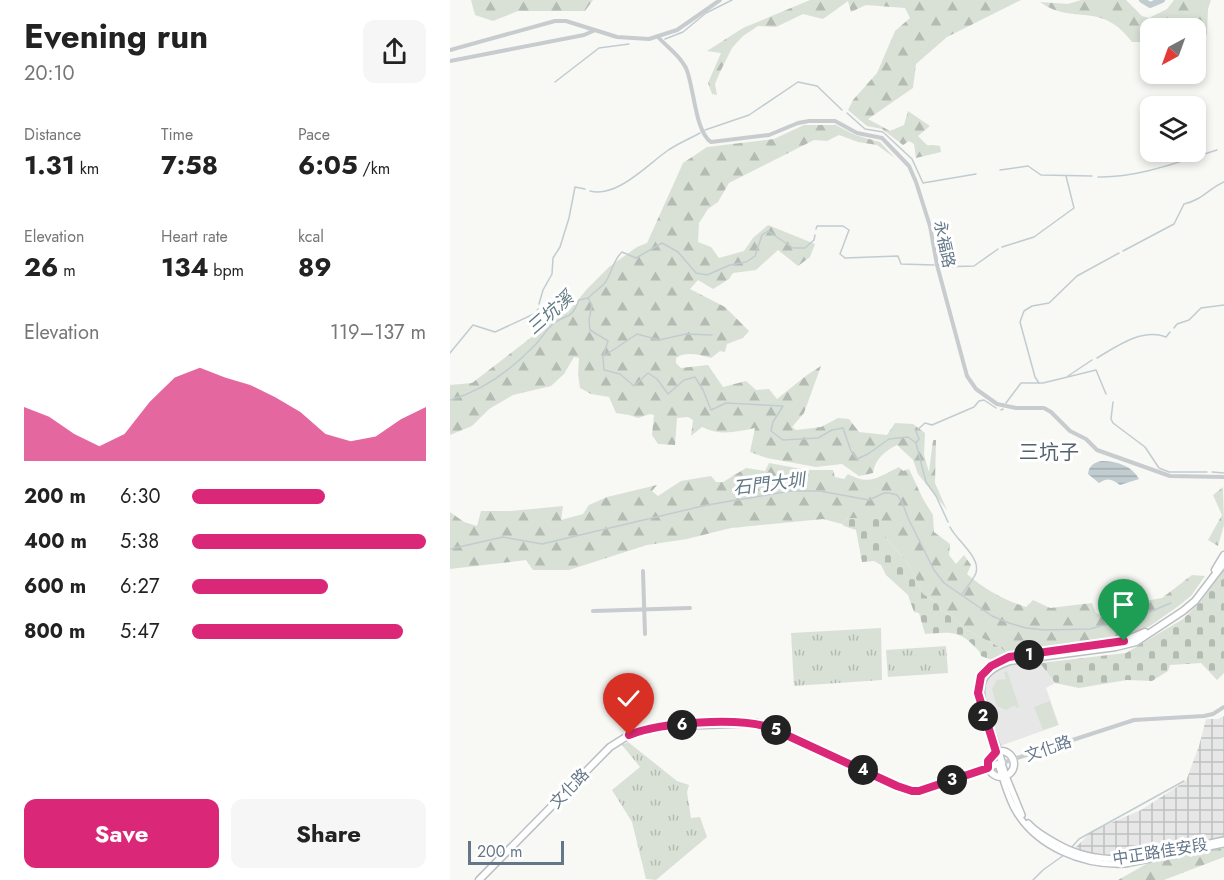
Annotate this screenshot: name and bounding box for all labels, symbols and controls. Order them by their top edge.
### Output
text: Evening run [24,13,208,60]
north arrow [1140,18,1206,84]
map controls [1140,18,1206,162]
button: share [363,20,426,83]
text: 20:10 [24,59,74,88]
button: layers [1140,96,1206,162]
text: Distance [24,123,81,146]
text: Time [161,123,193,146]
text: Pace [298,123,330,146]
text: 1.31 [24,146,75,184]
text: 7:58 [161,146,218,184]
text: 6:05 [298,146,358,184]
text: km [75,157,99,180]
text: /km [358,157,390,180]
street label: 永福路 [928,218,961,270]
text: Elevation [24,225,84,248]
text: Heart rate [161,225,228,248]
text: kcal [298,225,324,248]
text: 26 [24,248,58,286]
text: 134 [161,248,209,286]
text: 89 [298,248,332,286]
text: m [58,259,76,282]
text: bpm [209,259,244,282]
water label: 三坑溪 [521,284,581,341]
text: Elevation [24,318,99,347]
text: 119–137 m [330,318,426,347]
district label: 三坑子 [1019,438,1079,467]
water label: 石門大圳 [732,466,809,501]
text: 200 m [24,482,86,511]
text: 6:30 [120,482,160,511]
text: 400 m [24,527,87,556]
text: 5:38 [120,527,159,556]
text: 600 m [24,572,86,601]
text: 6:27 [120,572,159,601]
pin [1098,579,1149,641]
icon: arrive [1107,588,1140,621]
text: 800 m [24,617,85,646]
text: 5:47 [120,617,159,646]
pin: 1 [1014,640,1044,670]
text: 1 [1025,643,1033,666]
pin [603,673,654,735]
icon: check [612,682,645,715]
pin: 2 [968,701,998,731]
text: 2 [978,704,988,727]
pin: 6 [667,710,697,740]
text: 6 [677,713,687,736]
pin: 5 [761,715,791,745]
text: 5 [771,718,781,741]
street label: 文化路 [1022,730,1075,767]
pin: 4 [848,755,878,785]
text: 4 [857,758,869,781]
street label: 文化路 [544,763,594,814]
pin: 3 [937,765,967,795]
text: 3 [947,768,957,791]
button: Save [24,799,219,868]
button: Share [231,799,426,868]
street label: 中正路佳安段 [1111,833,1209,870]
scale bar [468,838,564,866]
text: 200 m [477,840,523,863]

